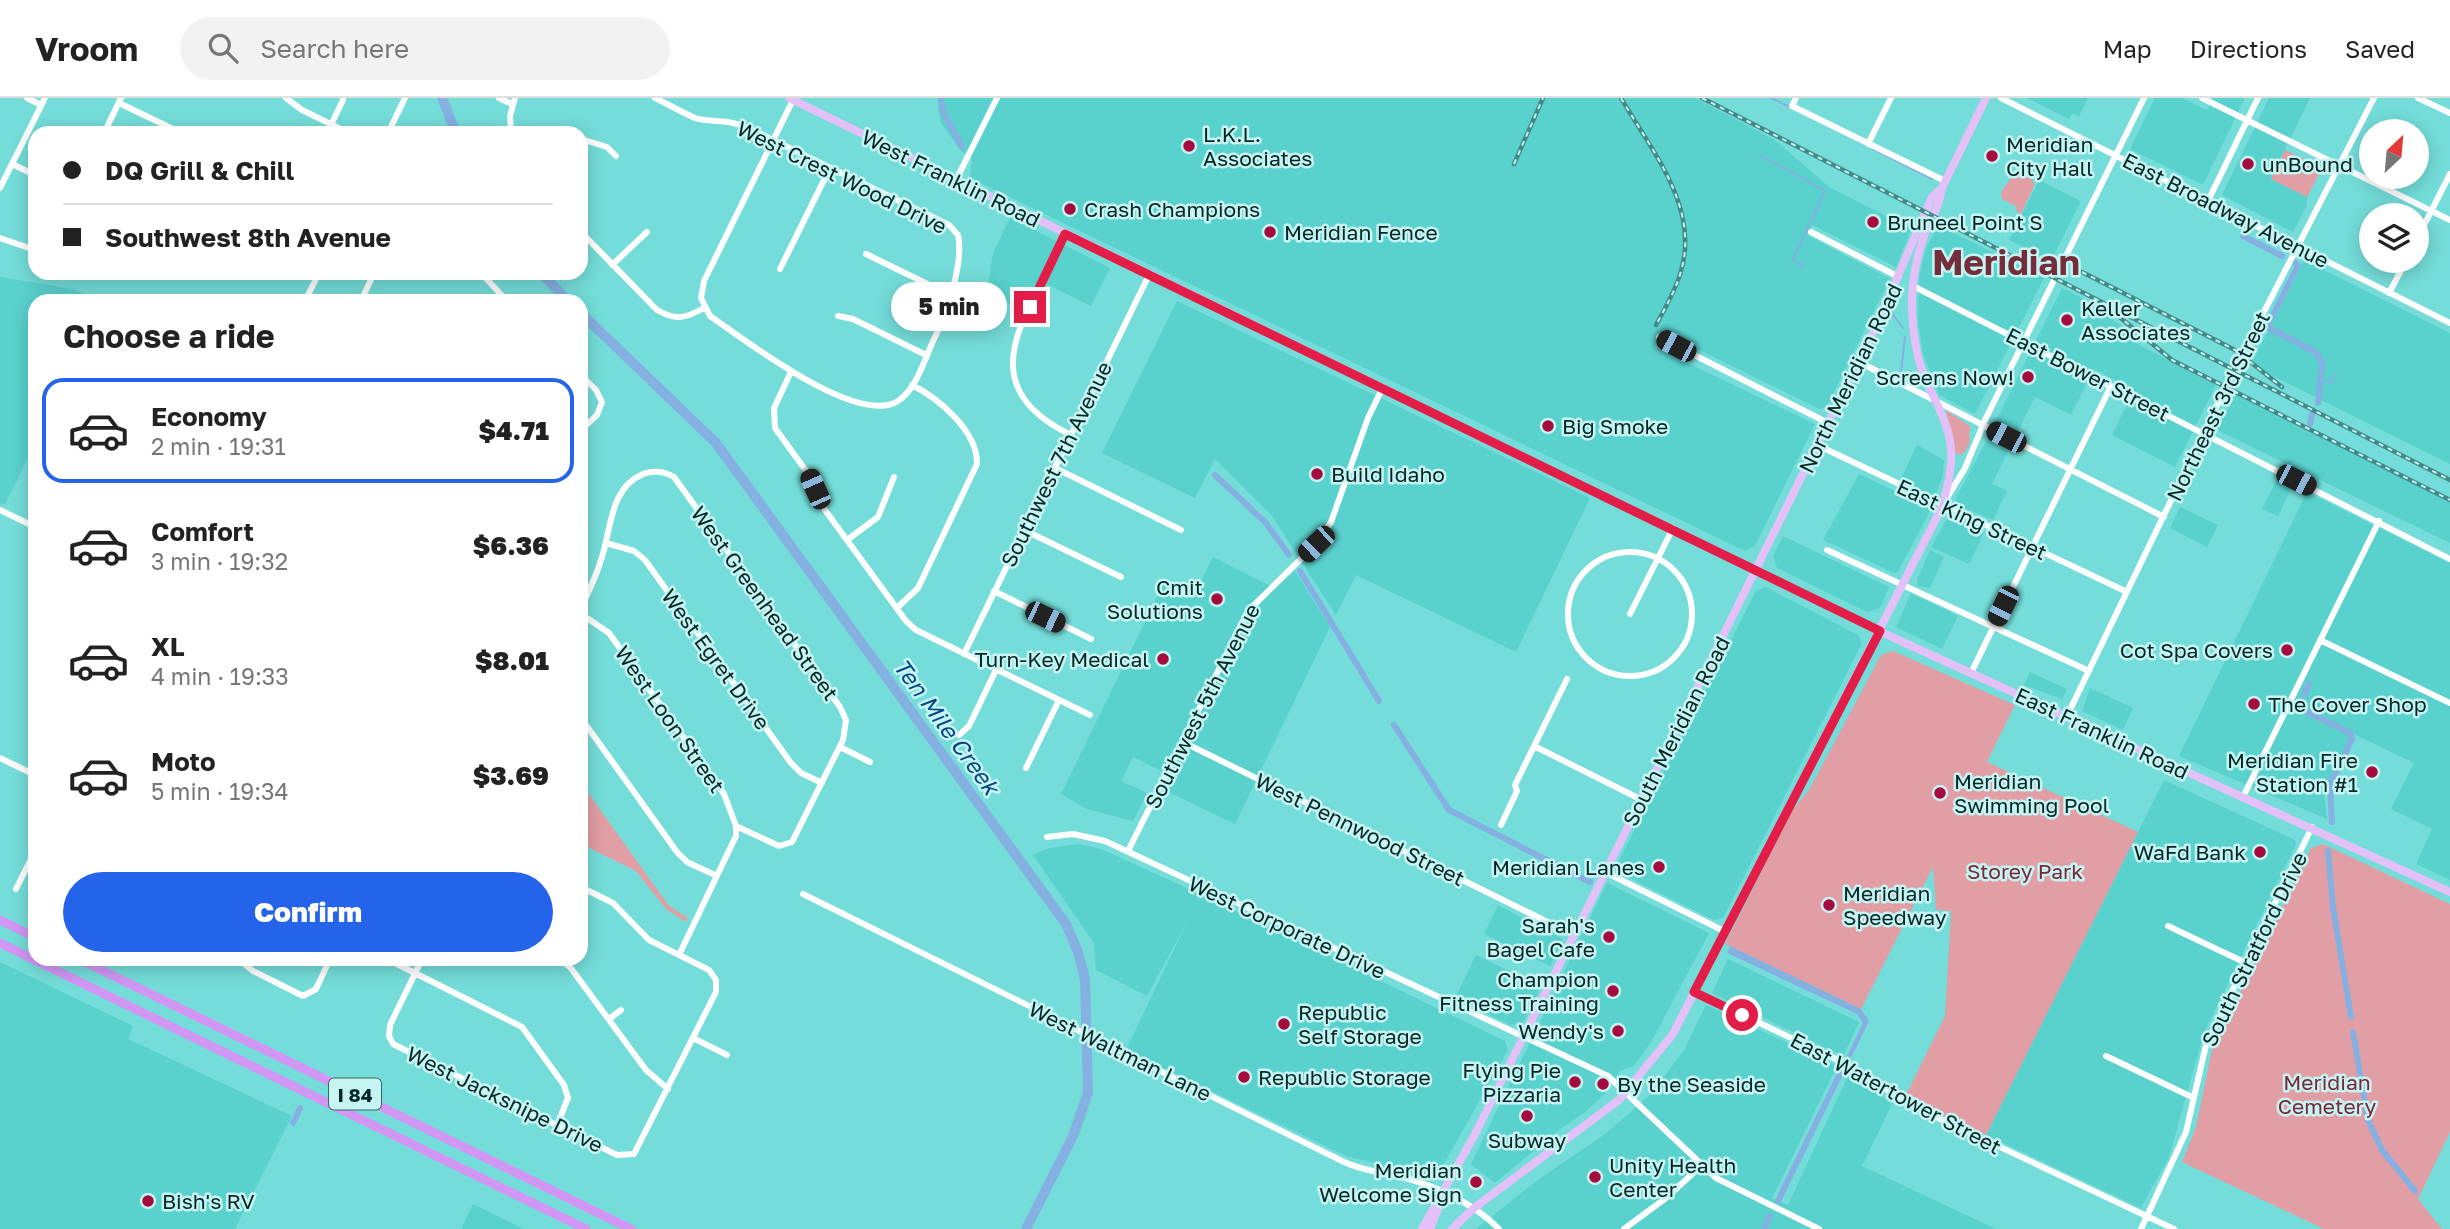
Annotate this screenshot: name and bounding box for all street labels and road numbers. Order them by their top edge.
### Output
street label: West Crest Wood Drive [733,115,951,239]
street label: West Franklin Road [858,123,1044,233]
street label: East Broadway Avenue [2119,147,2333,273]
street label: North Meridian Road [1793,279,1907,477]
street label: Northeast 3rd Street [2161,307,2275,505]
street label: East Bower Street [2002,321,2174,427]
street label: Southwest 7th Avenue [995,357,1117,571]
street label: East King Street [1893,473,2051,565]
street label: West Greenhead Street [686,501,844,705]
street label: West Egret Drive [656,584,776,734]
street label: Southwest 5th Avenue [1139,599,1265,813]
street label: South Meridian Road [1617,632,1735,830]
street label: West Loon Street [610,640,730,798]
street label: East Franklin Road [2011,681,2193,785]
street label: West Pennwood Street [1251,767,1469,891]
street label: South Stratford Drive [2196,848,2312,1050]
street label: West Corporate Drive [1184,870,1390,984]
street label: West Waltman Lane [1024,995,1216,1107]
street label: East Watertower Street [1786,1026,2006,1160]
street label: West Jacksnipe Drive [403,1040,607,1158]
road number: I 84 [329,1078,381,1110]

